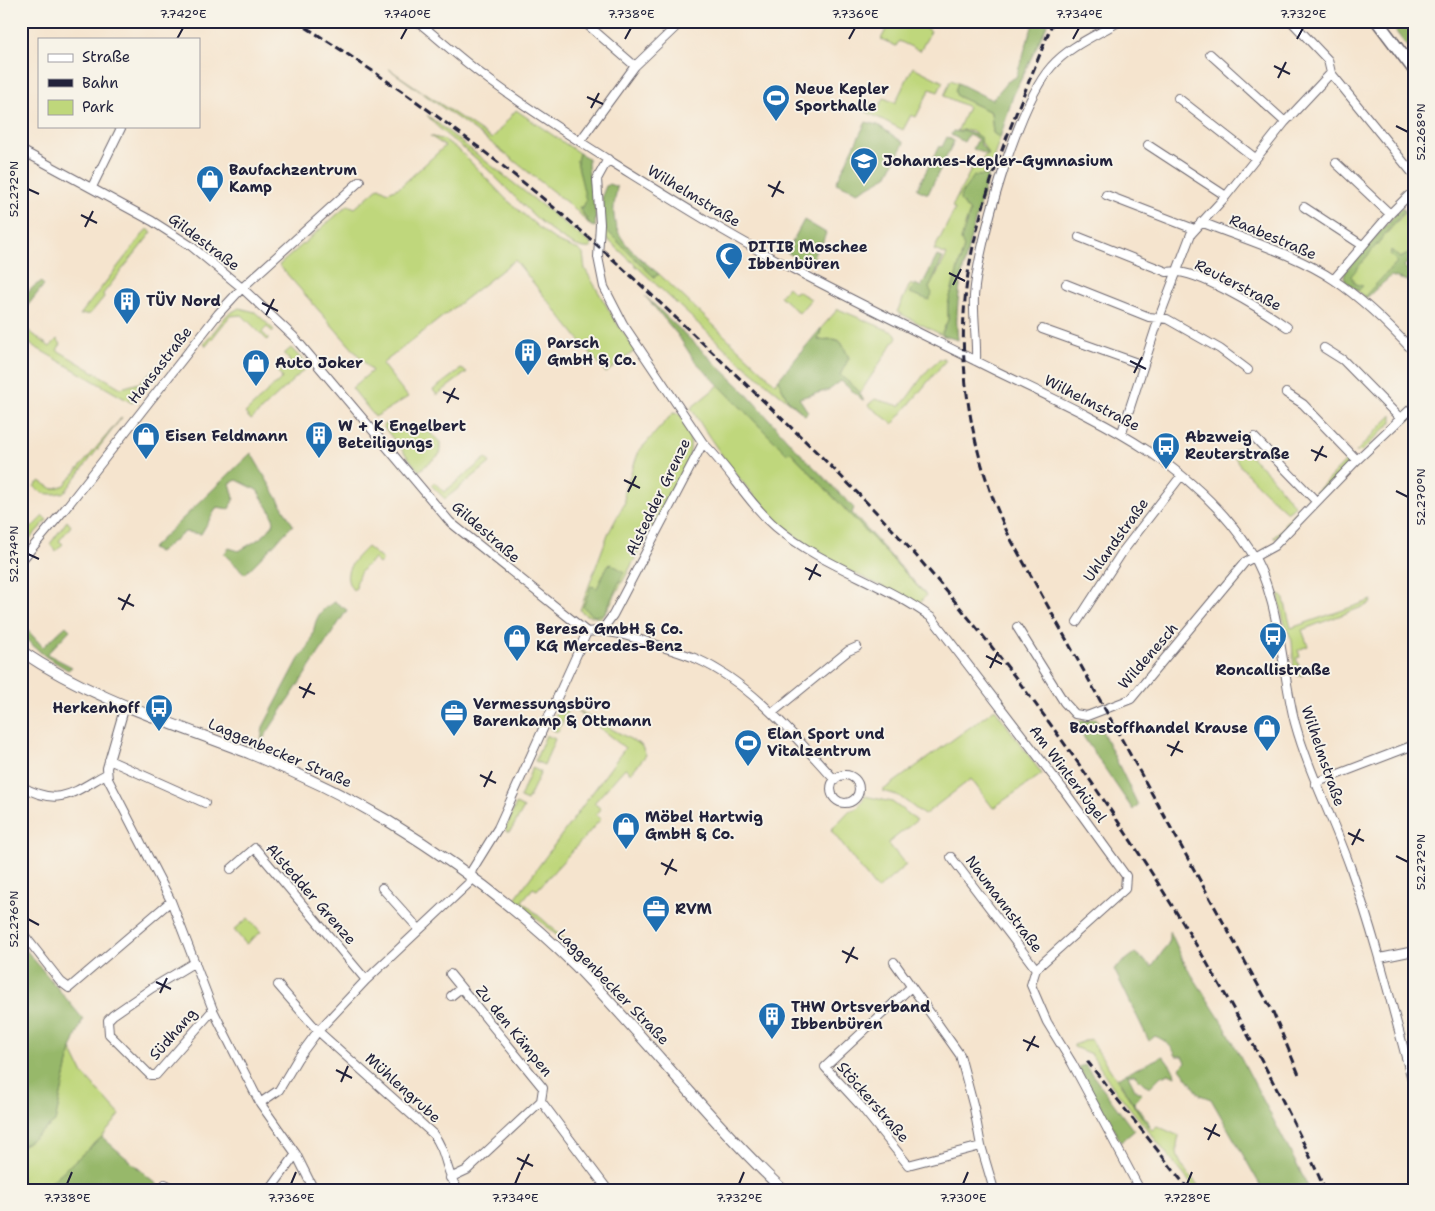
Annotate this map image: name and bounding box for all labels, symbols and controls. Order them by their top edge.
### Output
text: 7.742°E [160,6,206,22]
text: 7.740°E [383,6,431,22]
text: 7.738°E [608,6,655,22]
text: 7.736°E [831,6,879,22]
text: 7.734°E [1056,6,1102,22]
text: 7.732°E [1280,6,1326,22]
legend [38,38,200,128]
text: Straße [82,47,130,67]
text: Bahn [82,73,118,93]
place label: Neue Kepler Sporthalle [795,79,889,116]
sports icon: Neue Kepler Sporthalle [761,83,791,122]
text: Park [82,97,114,117]
text: 52.268°N [1413,103,1429,161]
school or university icon: Johannes-Kepler-Gymnasium [849,146,879,185]
place label: Johannes-Kepler-Gymnasium [883,151,1113,171]
place label: Baufachzentrum Kamp [229,160,357,197]
street label: Wilhelmstraße [644,160,744,232]
text: 52.272°N [6,161,22,217]
shop icon: Baufachzentrum Kamp [195,164,225,203]
street label: Gildestraße [164,209,244,275]
street label: Raabestraße [1226,210,1320,264]
place label: DITIB Moschee Ibbenbüren [748,237,868,274]
mosque icon: DITIB Moschee Ibbenbüren [714,241,744,280]
street label: Reuterstraße [1191,255,1285,315]
building icon: TÜV Nord [112,286,142,325]
place label: TÜV Nord [146,291,221,311]
street label: Hansastraße [123,322,197,408]
place label: Parsch GmbH & Co. [547,333,636,370]
building icon: Parsch GmbH & Co. [513,337,543,376]
shop icon: Auto Joker [241,348,271,387]
place label: Auto Joker [275,353,363,373]
street label: Wilhelmstraße [1041,370,1143,436]
place label: W + K Engelbert Beteiligungs [338,416,466,453]
building icon: W + K Engelbert Beteiligungs [304,420,334,459]
shop icon: Eisen Feldmann [131,421,161,460]
place label: Eisen Feldmann [165,426,288,446]
place label: Abzweig Reuterstraße [1185,427,1290,464]
bus stop icon: Abzweig Reuterstraße [1151,431,1181,470]
street label: Alstedder Grenze [621,435,695,559]
text: 52.270°N [1413,468,1429,526]
street label: Uhlandstraße [1079,494,1153,586]
street label: Gildestraße [447,497,525,567]
text: 52.274°N [6,526,22,582]
place label: Beresa GmbH & Co. KG Mercedes-Benz [536,619,683,656]
street label: Wildenesch [1114,619,1182,693]
bus stop icon: Roncallistraße [1258,621,1288,660]
shop icon: Beresa GmbH & Co. KG Mercedes-Benz [502,623,532,662]
place label: Roncallistraße [1215,660,1331,680]
bus stop icon: Herkenhoff [144,693,174,732]
place label: Vermessungsbüro Barenkamp & Ottmann [473,694,651,731]
place label: Herkenhoff [53,698,141,718]
office icon: Vermessungsbüro Barenkamp & Ottmann [439,698,469,737]
street label: Wilhelmstraße [1296,703,1350,809]
shop icon: Baustoffhandel Krause [1252,713,1282,752]
street label: Laggenbecker Straße [205,714,355,792]
place label: Baustoffhandel Krause [1070,718,1248,738]
street label: Am Winterhügel [1025,721,1111,827]
place label: Elan Sport und Vitalzentrum [767,724,885,761]
sports icon: Elan Sport und Vitalzentrum [733,728,763,767]
place label: Möbel Hartwig GmbH & Co. [645,807,763,844]
shop icon: Möbel Hartwig GmbH & Co. [611,811,641,850]
text: 52.272°N [1413,834,1429,890]
street label: Alstedder Grenze [261,839,361,949]
street label: Naumannstraße [961,851,1047,957]
text: 52.276°N [6,891,22,947]
office icon: RVM [641,894,671,933]
place label: RVM [675,899,713,919]
street label: Laggenbecker Straße [552,925,674,1049]
street label: Zu den Kämpen [471,981,557,1081]
place label: THW Ortsverband Ibbenbüren [791,997,930,1034]
building icon: THW Ortsverband Ibbenbüren [757,1001,787,1040]
street label: Südhang [145,1004,201,1064]
street label: Mühlengrube [361,1049,445,1127]
street label: Stöckerstraße [832,1057,914,1147]
text: 7.738°E [44,1190,91,1206]
text: 7.736°E [267,1190,315,1206]
text: 7.734°E [492,1190,538,1206]
text: 7.732°E [716,1190,762,1206]
text: 7.730°E [939,1190,987,1206]
text: 7.728°E [1164,1190,1210,1206]

